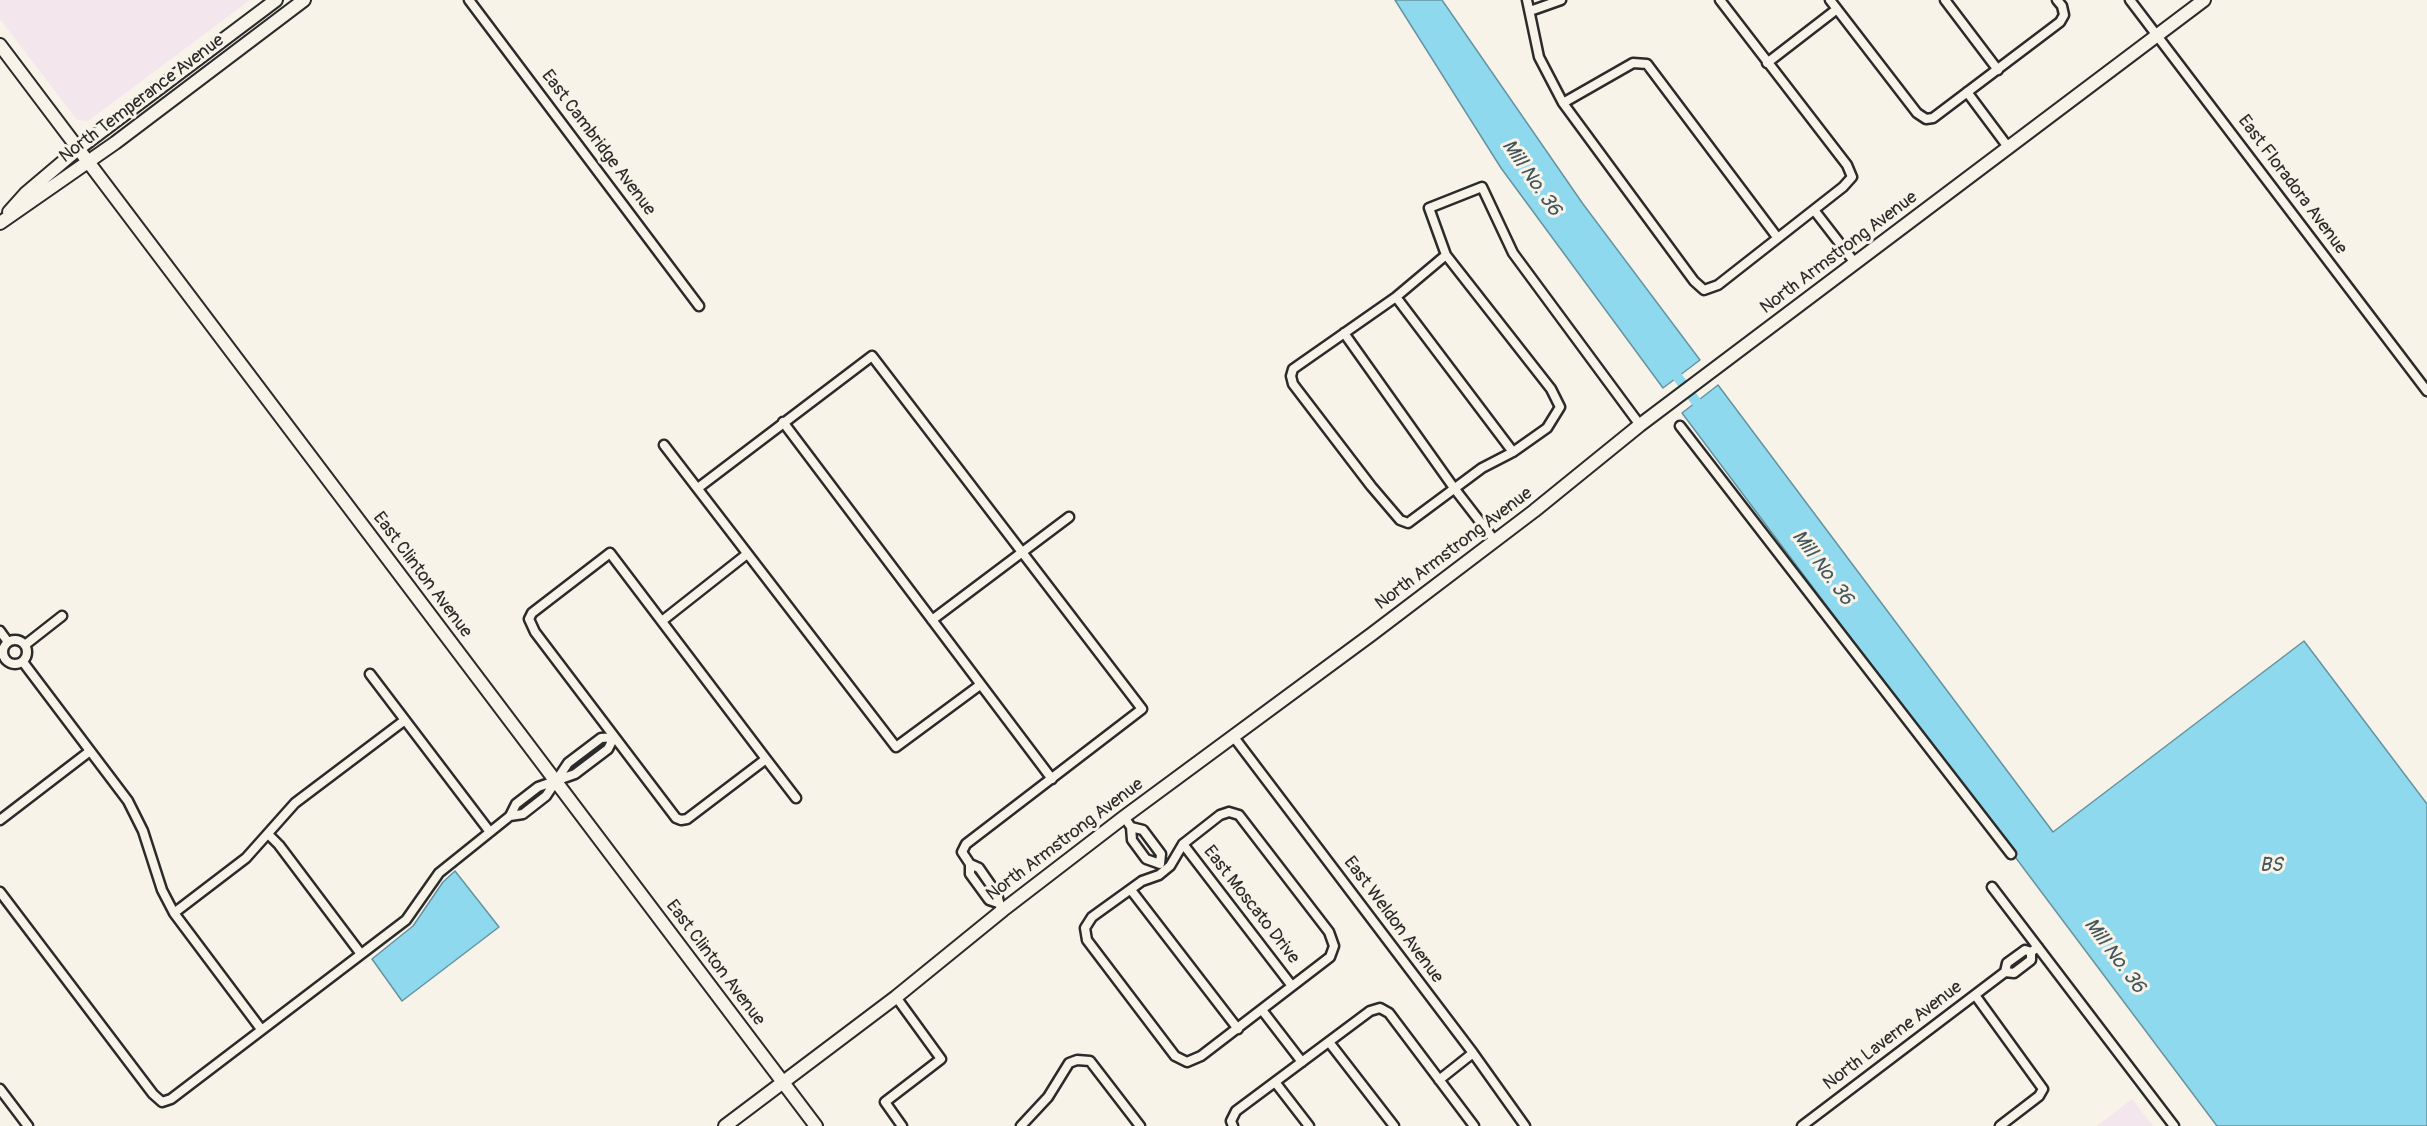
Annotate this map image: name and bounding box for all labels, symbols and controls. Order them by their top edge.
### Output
street label: North Temperance Avenue [55,30,229,168]
street label: East Cambridge Avenue [536,66,660,220]
street label: East Floradora Avenue [2233,111,2351,259]
water label: Mill No. 36 [1496,135,1566,221]
street label: North Armstrong Avenue [1756,187,1922,319]
street label: North Armstrong Avenue [1371,483,1537,615]
street label: East Clinton Avenue [368,508,476,642]
water label: Mill No. 36 [1786,526,1858,610]
street label: North Armstrong Avenue [982,774,1148,906]
street label: East Moscato Drive [1198,842,1304,968]
street label: East Weldon Avenue [1338,852,1448,988]
water label: BS [2260,854,2282,878]
street label: East Clinton Avenue [661,896,769,1030]
water label: Mill No. 36 [2078,914,2150,998]
street label: North Laverne Avenue [1819,977,1967,1095]

